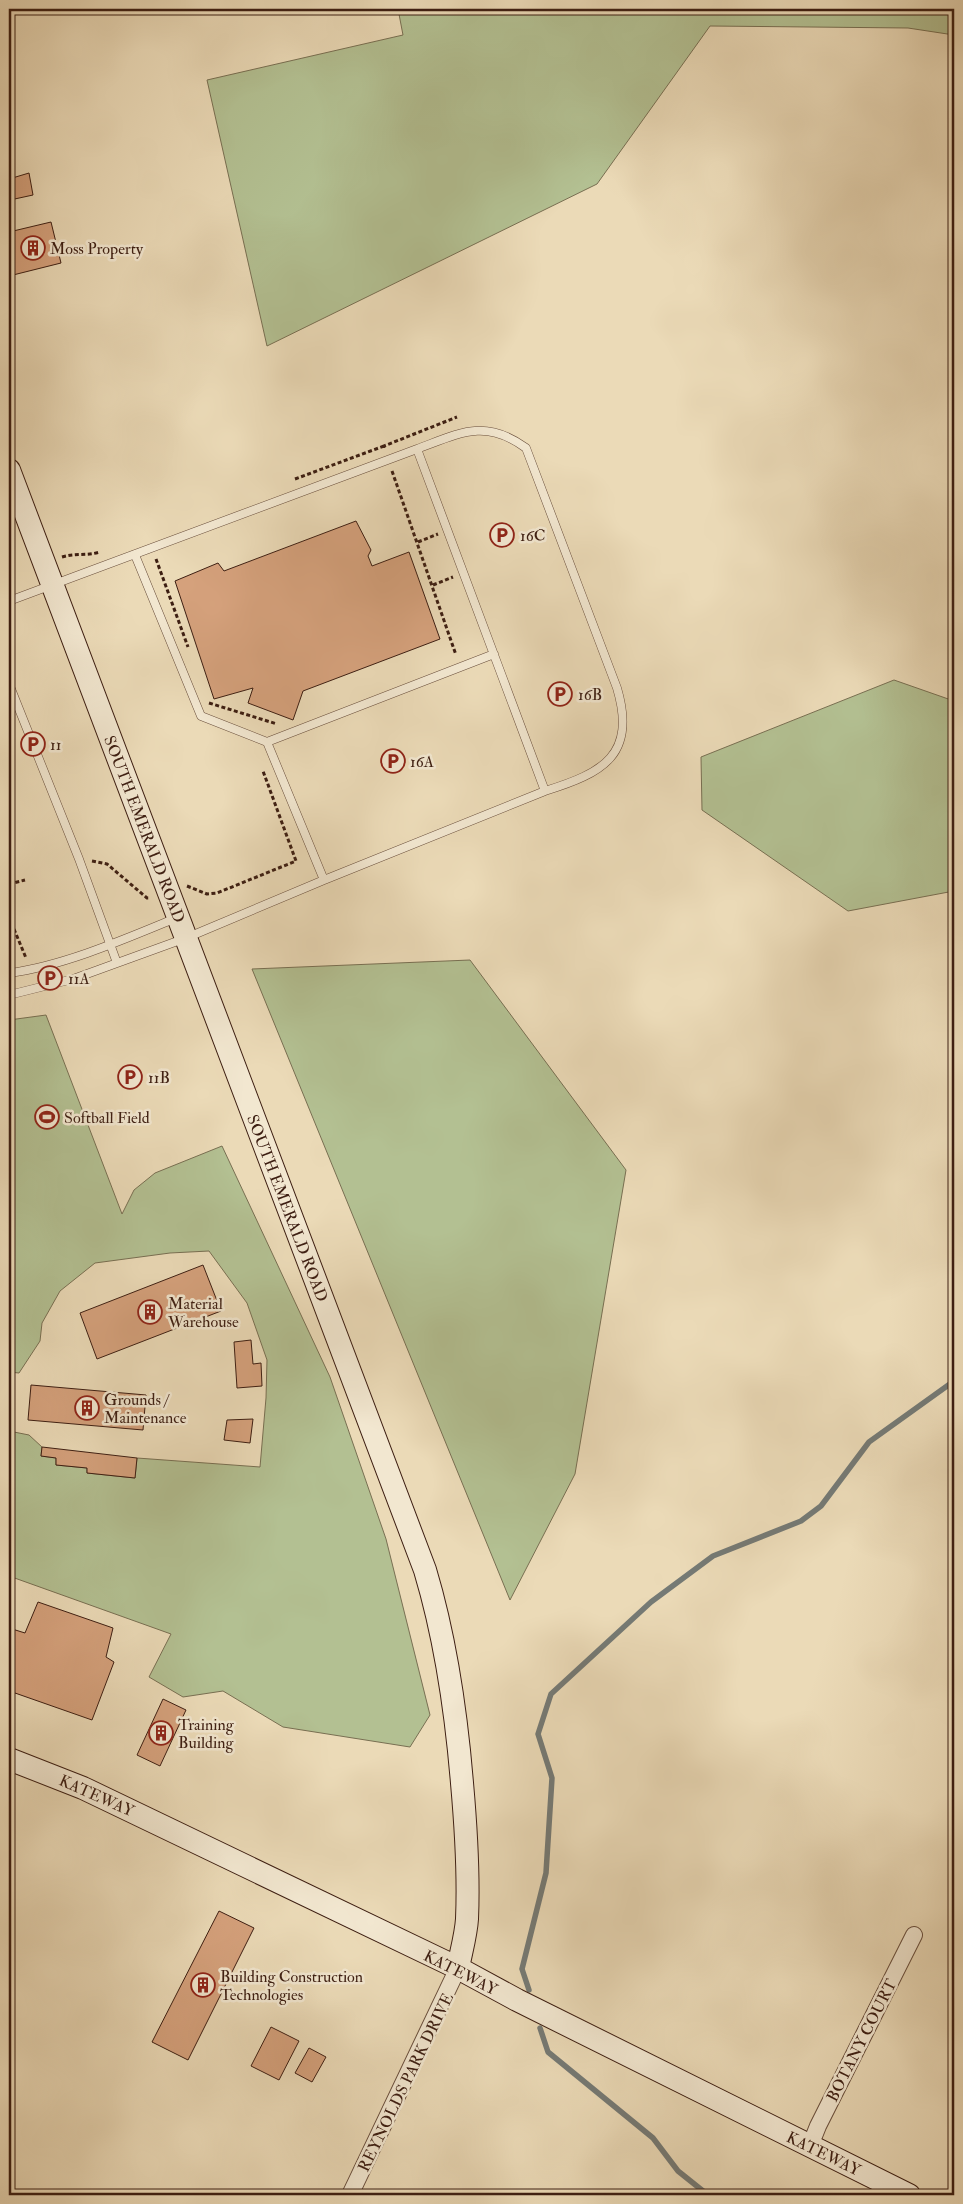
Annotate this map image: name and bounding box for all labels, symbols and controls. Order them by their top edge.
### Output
building icon: Moss Property [20,235,46,261]
place label: Moss Property [50,239,144,260]
parking icon: 16C [489,522,515,548]
place label: 16C [520,526,545,546]
parking icon: 16B [547,681,573,707]
place label: 16B [578,685,602,705]
parking icon: 11 [20,731,46,757]
street label: SOUTH EMERALD ROAD [99,733,189,926]
place label: 11 [50,735,61,755]
parking icon: 16A [380,748,406,774]
place label: 16A [410,752,434,772]
parking icon: 11A [37,965,63,991]
place label: 11A [68,969,90,989]
parking icon: 11B [117,1064,143,1090]
place label: 11B [148,1068,170,1088]
sports icon: Softball Field [34,1104,60,1130]
place label: Softball Field [64,1108,150,1128]
street label: SOUTH EMERALD ROAD [242,1112,332,1305]
place label: Material Warehouse [167,1294,239,1332]
building icon: Material Warehouse [137,1299,163,1325]
place label: Grounds / Maintenance [104,1390,187,1428]
building icon: Grounds / Maintenance [74,1395,100,1421]
place label: Training Building [178,1715,235,1753]
building icon: Training Building [148,1720,174,1746]
street label: KATEWAY [56,1770,138,1822]
street label: KATEWAY [420,1946,502,2000]
place label: Building Construction Technologies [220,1967,363,2005]
building icon: Building Construction Technologies [190,1972,216,1998]
street label: BOTANY COURT [822,1976,902,2105]
street label: REYNOLDS PARK DRIVE [354,1990,458,2175]
street label: KATEWAY [783,2127,865,2181]

